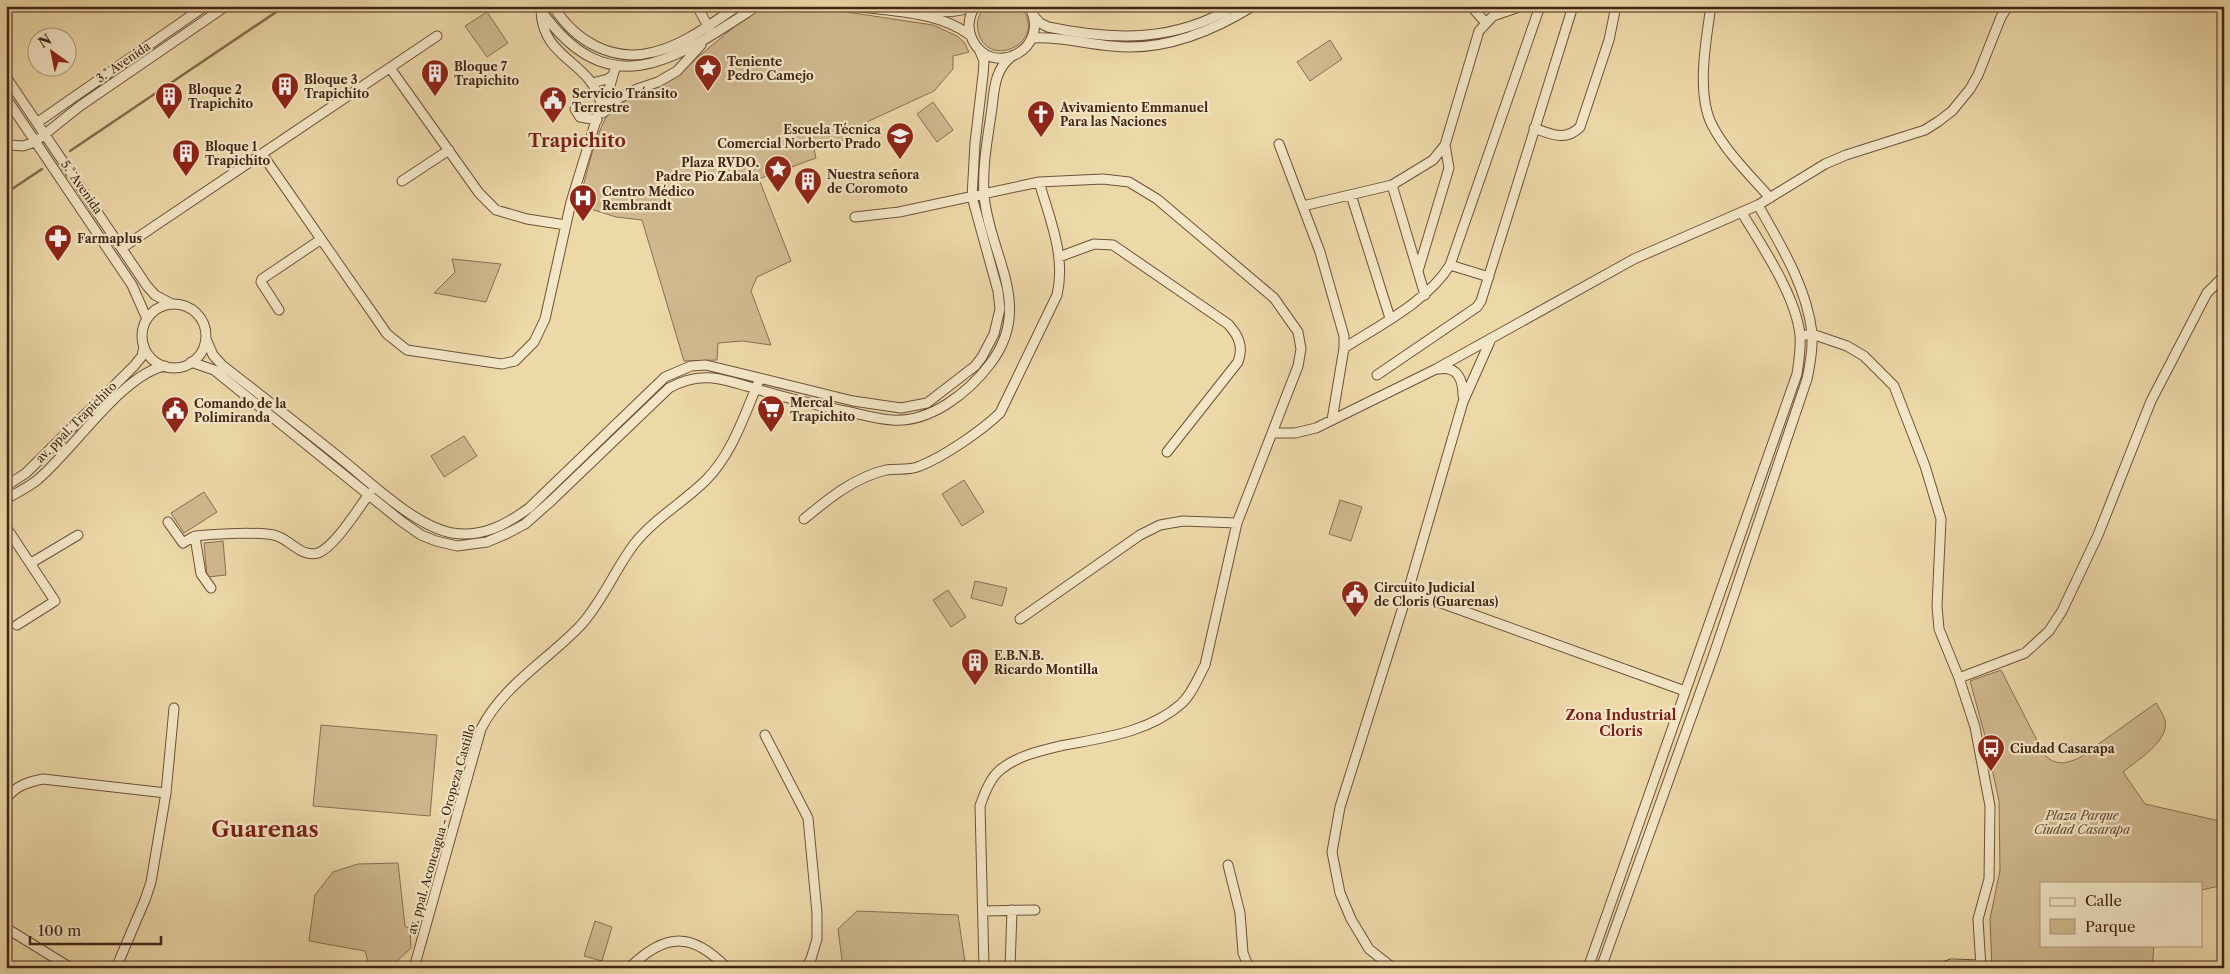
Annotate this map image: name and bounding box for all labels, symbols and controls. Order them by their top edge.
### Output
north arrow [28,28,78,78]
text: N [35,30,55,52]
street label: 3.° Avenida [93,38,154,86]
place icon: Teniente Pedro Camejo [693,53,723,92]
place label: Teniente Pedro Camejo [727,54,814,83]
building icon: Bloque 7 Trapichito [420,58,450,97]
place label: Bloque 7 Trapichito [454,59,520,88]
building icon: Bloque 3 Trapichito [270,71,300,110]
place label: Bloque 3 Trapichito [304,72,370,101]
building icon: Bloque 2 Trapichito [154,81,184,120]
place label: Bloque 2 Trapichito [188,82,254,111]
public building icon: Servicio Tránsito Terrestre [538,85,568,124]
place label: Servicio Tránsito Terrestre [572,86,678,115]
church icon: Avivamiento Emmanuel Para las Naciones [1026,99,1056,138]
place label: Avivamiento Emmanuel Para las Naciones [1059,100,1208,129]
school or university icon: Escuela Técnica Comercial Norberto Prado [885,121,915,160]
place label: Escuela Técnica Comercial Norberto Prado [717,122,882,151]
district label: Trapichito [528,130,626,152]
building icon: Bloque 1 Trapichito [171,138,201,177]
place label: Bloque 1 Trapichito [205,139,271,168]
place icon: Plaza RVDO. Padre Pio Zabala [763,154,793,193]
place label: Plaza RVDO. Padre Pio Zabala [655,155,760,184]
street label: 5.° Avenida [58,157,106,217]
building icon: Nuestra señora de Coromoto [793,166,823,205]
place label: Nuestra señora de Coromoto [827,167,921,196]
hospital icon: Centro Médico Rembrandt [568,183,598,222]
place label: Centro Médico Rembrandt [602,184,695,213]
pharmacy icon: Farmaplus [43,223,73,262]
place label: Farmaplus [77,231,143,246]
street label: av. ppal. Trapichito [32,378,120,466]
supermarket icon: Mercal Trapichito [756,394,786,433]
public building icon: Comando de la Polimiranda [160,395,190,434]
place label: Mercal Trapichito [790,395,856,424]
place label: Comando de la Polimiranda [194,396,287,425]
public building icon: Circuito Judicial de Cloris (Guarenas) [1340,579,1370,618]
place label: Circuito Judicial de Cloris (Guarenas) [1374,580,1498,609]
building icon: E.B.N.B. Ricardo Montilla [960,647,990,686]
place label: E.B.N.B. Ricardo Montilla [994,648,1099,677]
district label: Zona Industrial Cloris [1565,706,1677,740]
street label: av. ppal. Aconcagua - Oropeza Castillo [404,722,478,936]
bus stop icon: Ciudad Casarapa [1976,733,2006,772]
place label: Ciudad Casarapa [2010,741,2116,756]
park label: Plaza Parque Ciudad Casarapa [2034,808,2130,837]
district label: Guarenas [211,816,319,843]
legend [2040,882,2202,946]
text: Calle [2085,891,2122,910]
scale bar [30,914,161,946]
text: Parque [2085,917,2135,936]
text: 100 m [38,921,81,940]

